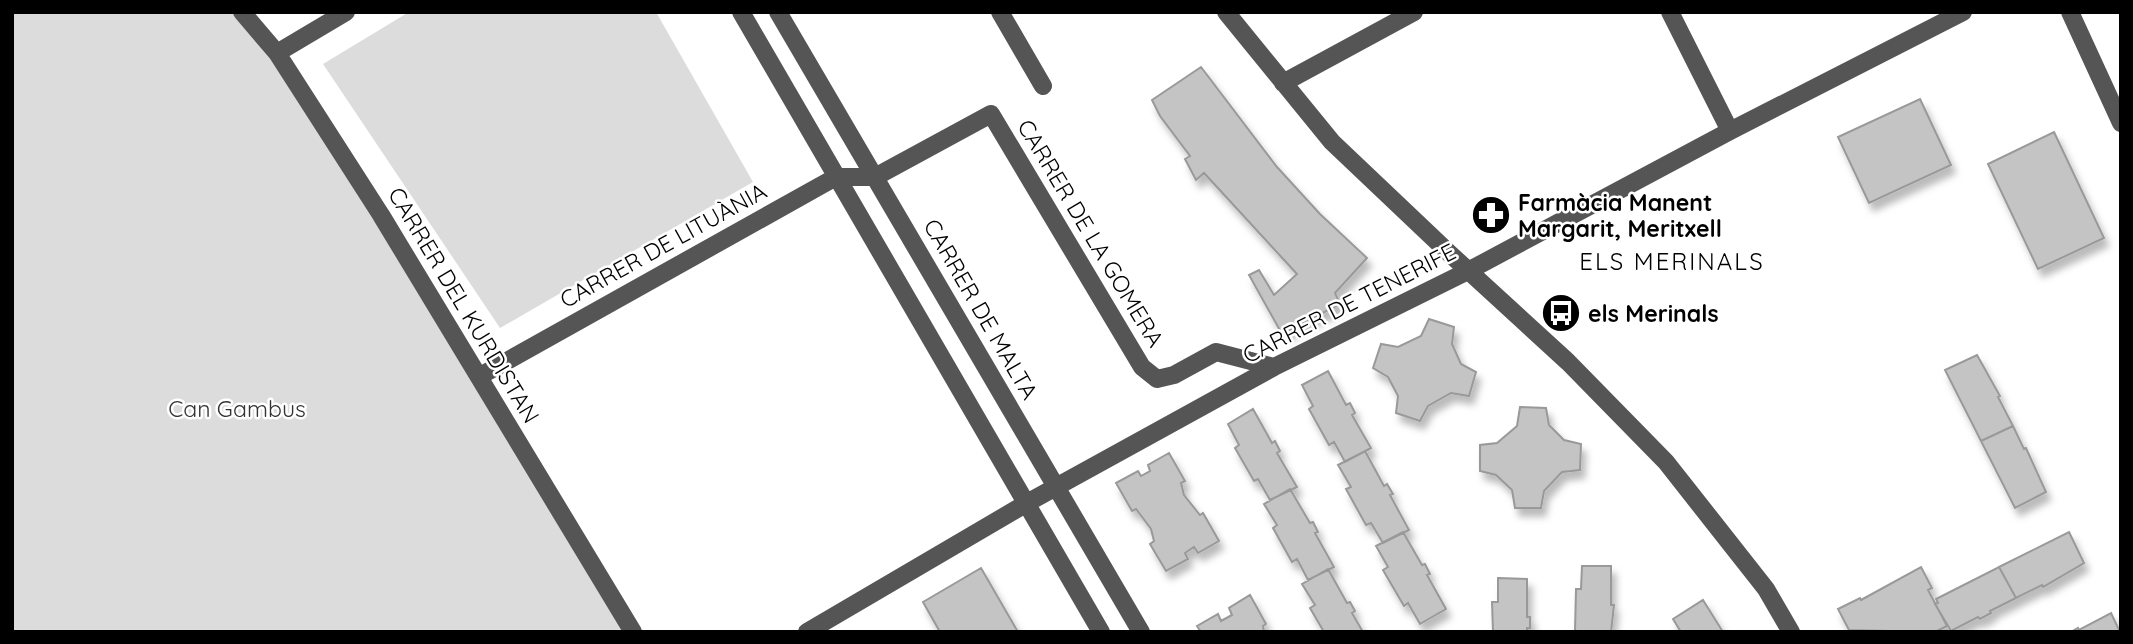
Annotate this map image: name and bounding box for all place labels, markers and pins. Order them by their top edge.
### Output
place label: Farmàcia Manent Margarit, Meritxell [1518,188,1722,243]
pharmacy icon: Farmàcia Manent Margarit, Meritxell [1470,194,1512,236]
bus stop icon: els Merinals [1540,292,1582,334]
place label: els Merinals [1588,299,1719,328]

